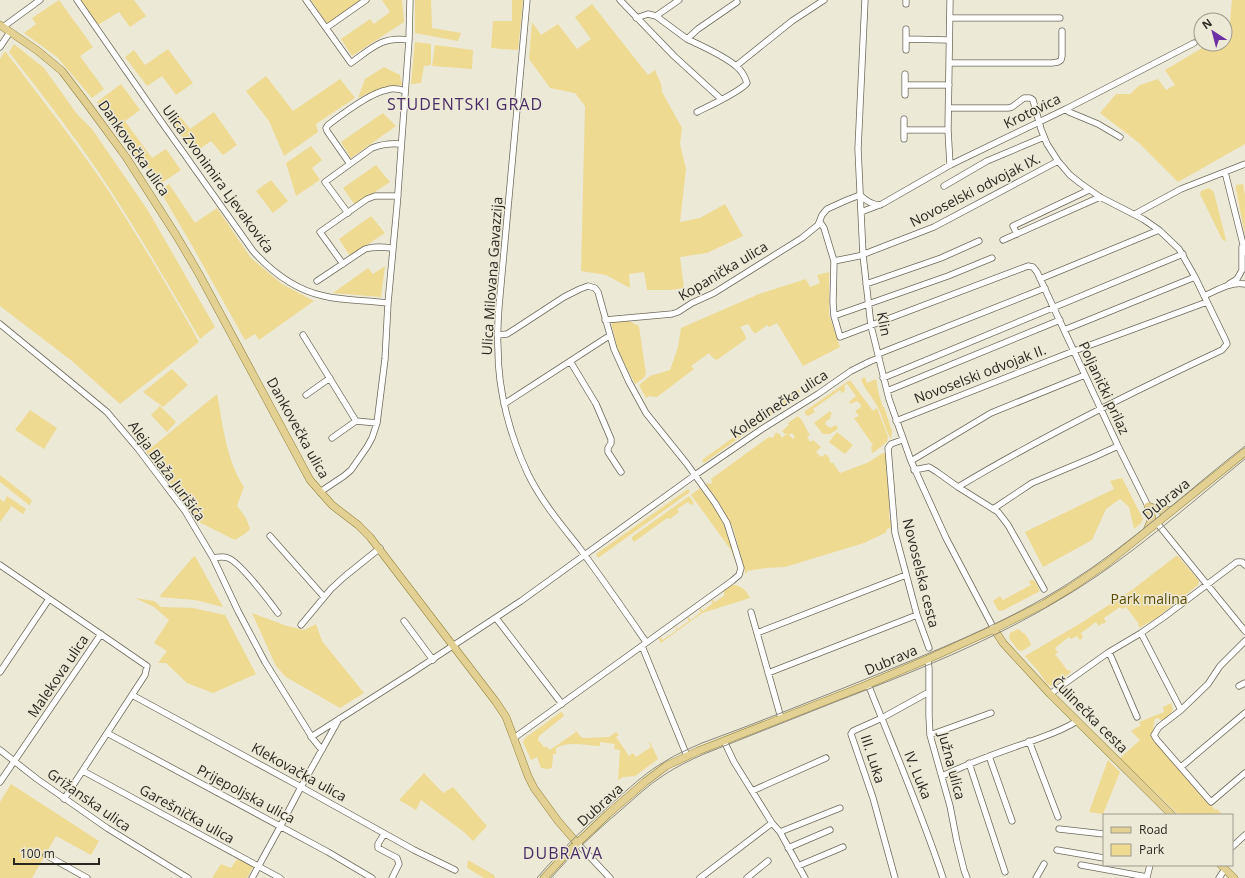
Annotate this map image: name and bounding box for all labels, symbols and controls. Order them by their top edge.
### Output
north arrow [1193,12,1233,52]
text: N [1199,15,1215,32]
street label: Krotovica [1000,89,1063,132]
district label: STUDENTSKI GRAD [387,93,543,115]
street label: Dankovečka ulica [94,96,175,199]
street label: Ulica Zvonimira Ljevakovića [158,101,279,257]
street label: Novoselski odvojak IX. [906,148,1043,231]
street label: Ulica Milovana Gavazzija [476,196,507,356]
street label: Kopanička ulica [675,236,771,305]
street label: Klin [873,310,896,338]
street label: Poljanički prilaz [1075,338,1135,438]
street label: Novoselski odvojak II. [911,340,1049,407]
street label: Koledinečka ulica [726,365,831,442]
street label: Dankovečka ulica [263,374,334,482]
street label: Aleja Blaža Jurišića [125,417,210,525]
street label: Dubrava [1138,474,1193,523]
street label: Novoselska cesta [899,516,944,629]
park label: Park malina [1110,589,1188,608]
street label: Malekova ulica [23,631,92,721]
street label: Dubrava [862,640,920,679]
street label: Čulinečka cesta [1048,672,1133,757]
street label: Južna ulica [934,728,971,802]
street label: III. Luka [857,732,890,786]
street label: Klekovačka ulica [248,738,350,806]
street label: IV. Luka [900,748,937,802]
street label: Prijepoljska ulica [194,760,299,827]
street label: Grižanska ulica [44,764,135,835]
street label: Dubrava [573,779,627,830]
street label: Garešnička ulica [136,780,238,848]
legend [1103,814,1233,866]
text: Road [1139,821,1168,838]
scale bar [14,840,99,866]
text: Park [1139,841,1165,858]
district label: DUBRAVA [523,842,603,864]
text: 100 m [20,845,55,862]

